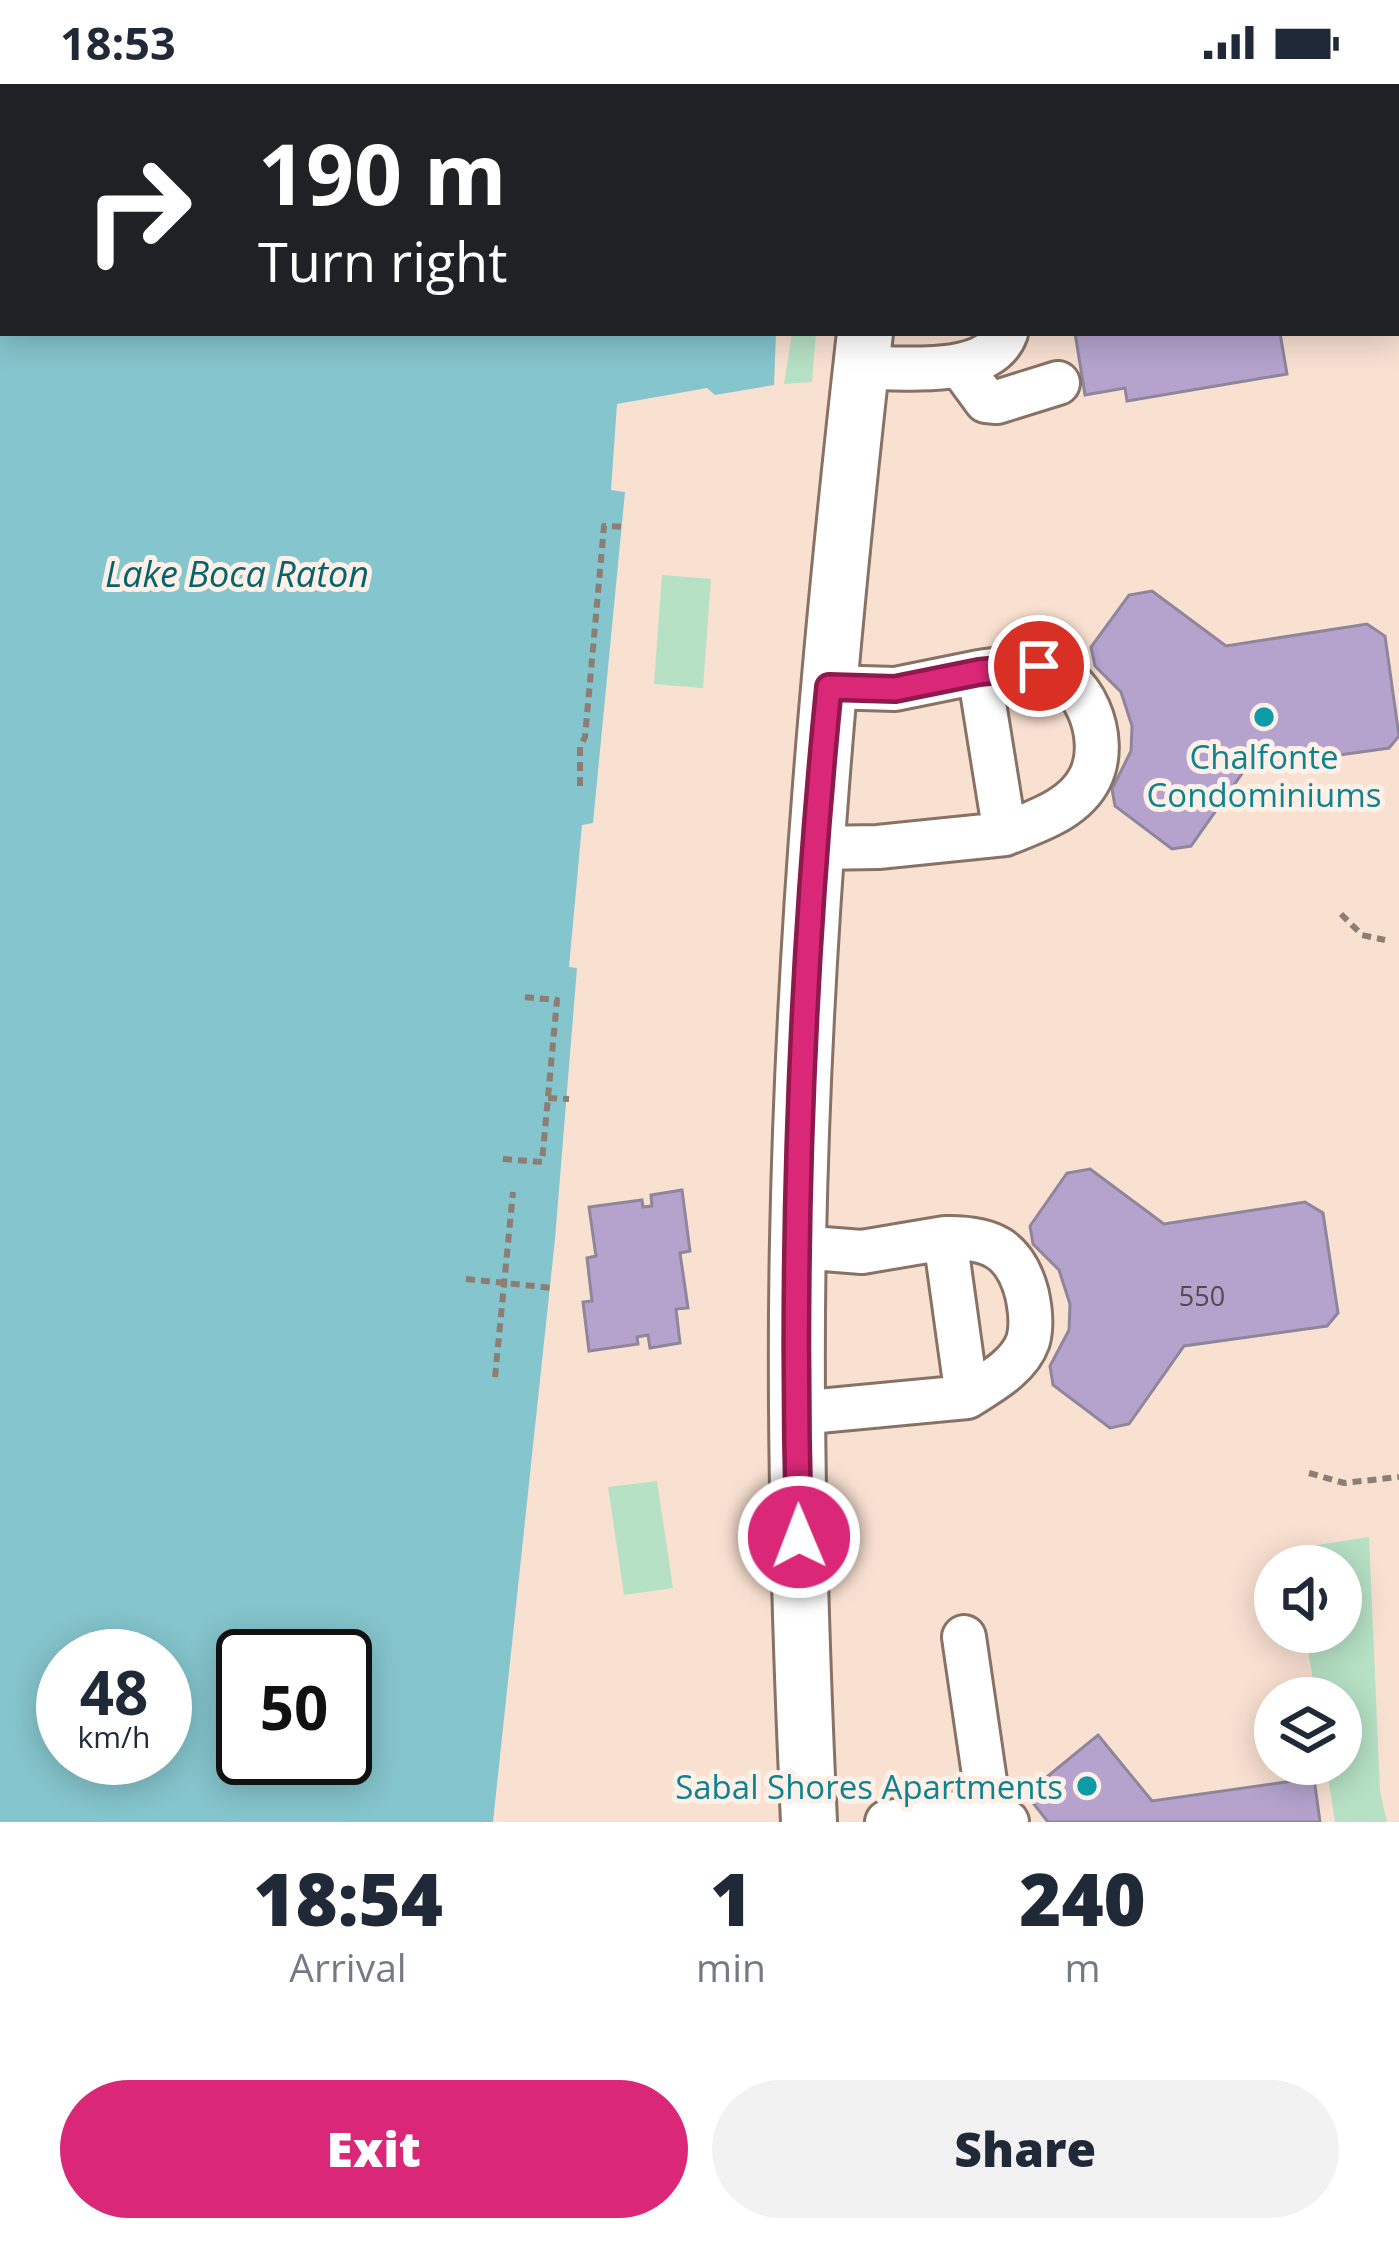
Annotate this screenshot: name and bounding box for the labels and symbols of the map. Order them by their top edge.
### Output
water label: Lake Boca Raton [105,549,369,598]
pin [988,615,1090,717]
marker: Chalfonte Condominiums [1251,704,1277,730]
place label: Chalfonte Condominiums [1147,734,1381,817]
house number: 550 [1179,1277,1225,1314]
position arrow [736,1474,862,1600]
speed limit sign: 50 [216,1629,372,1785]
place label: Sabal Shores Apartments [675,1764,1063,1809]
marker: Sabal Shores Apartments [1074,1773,1100,1799]

